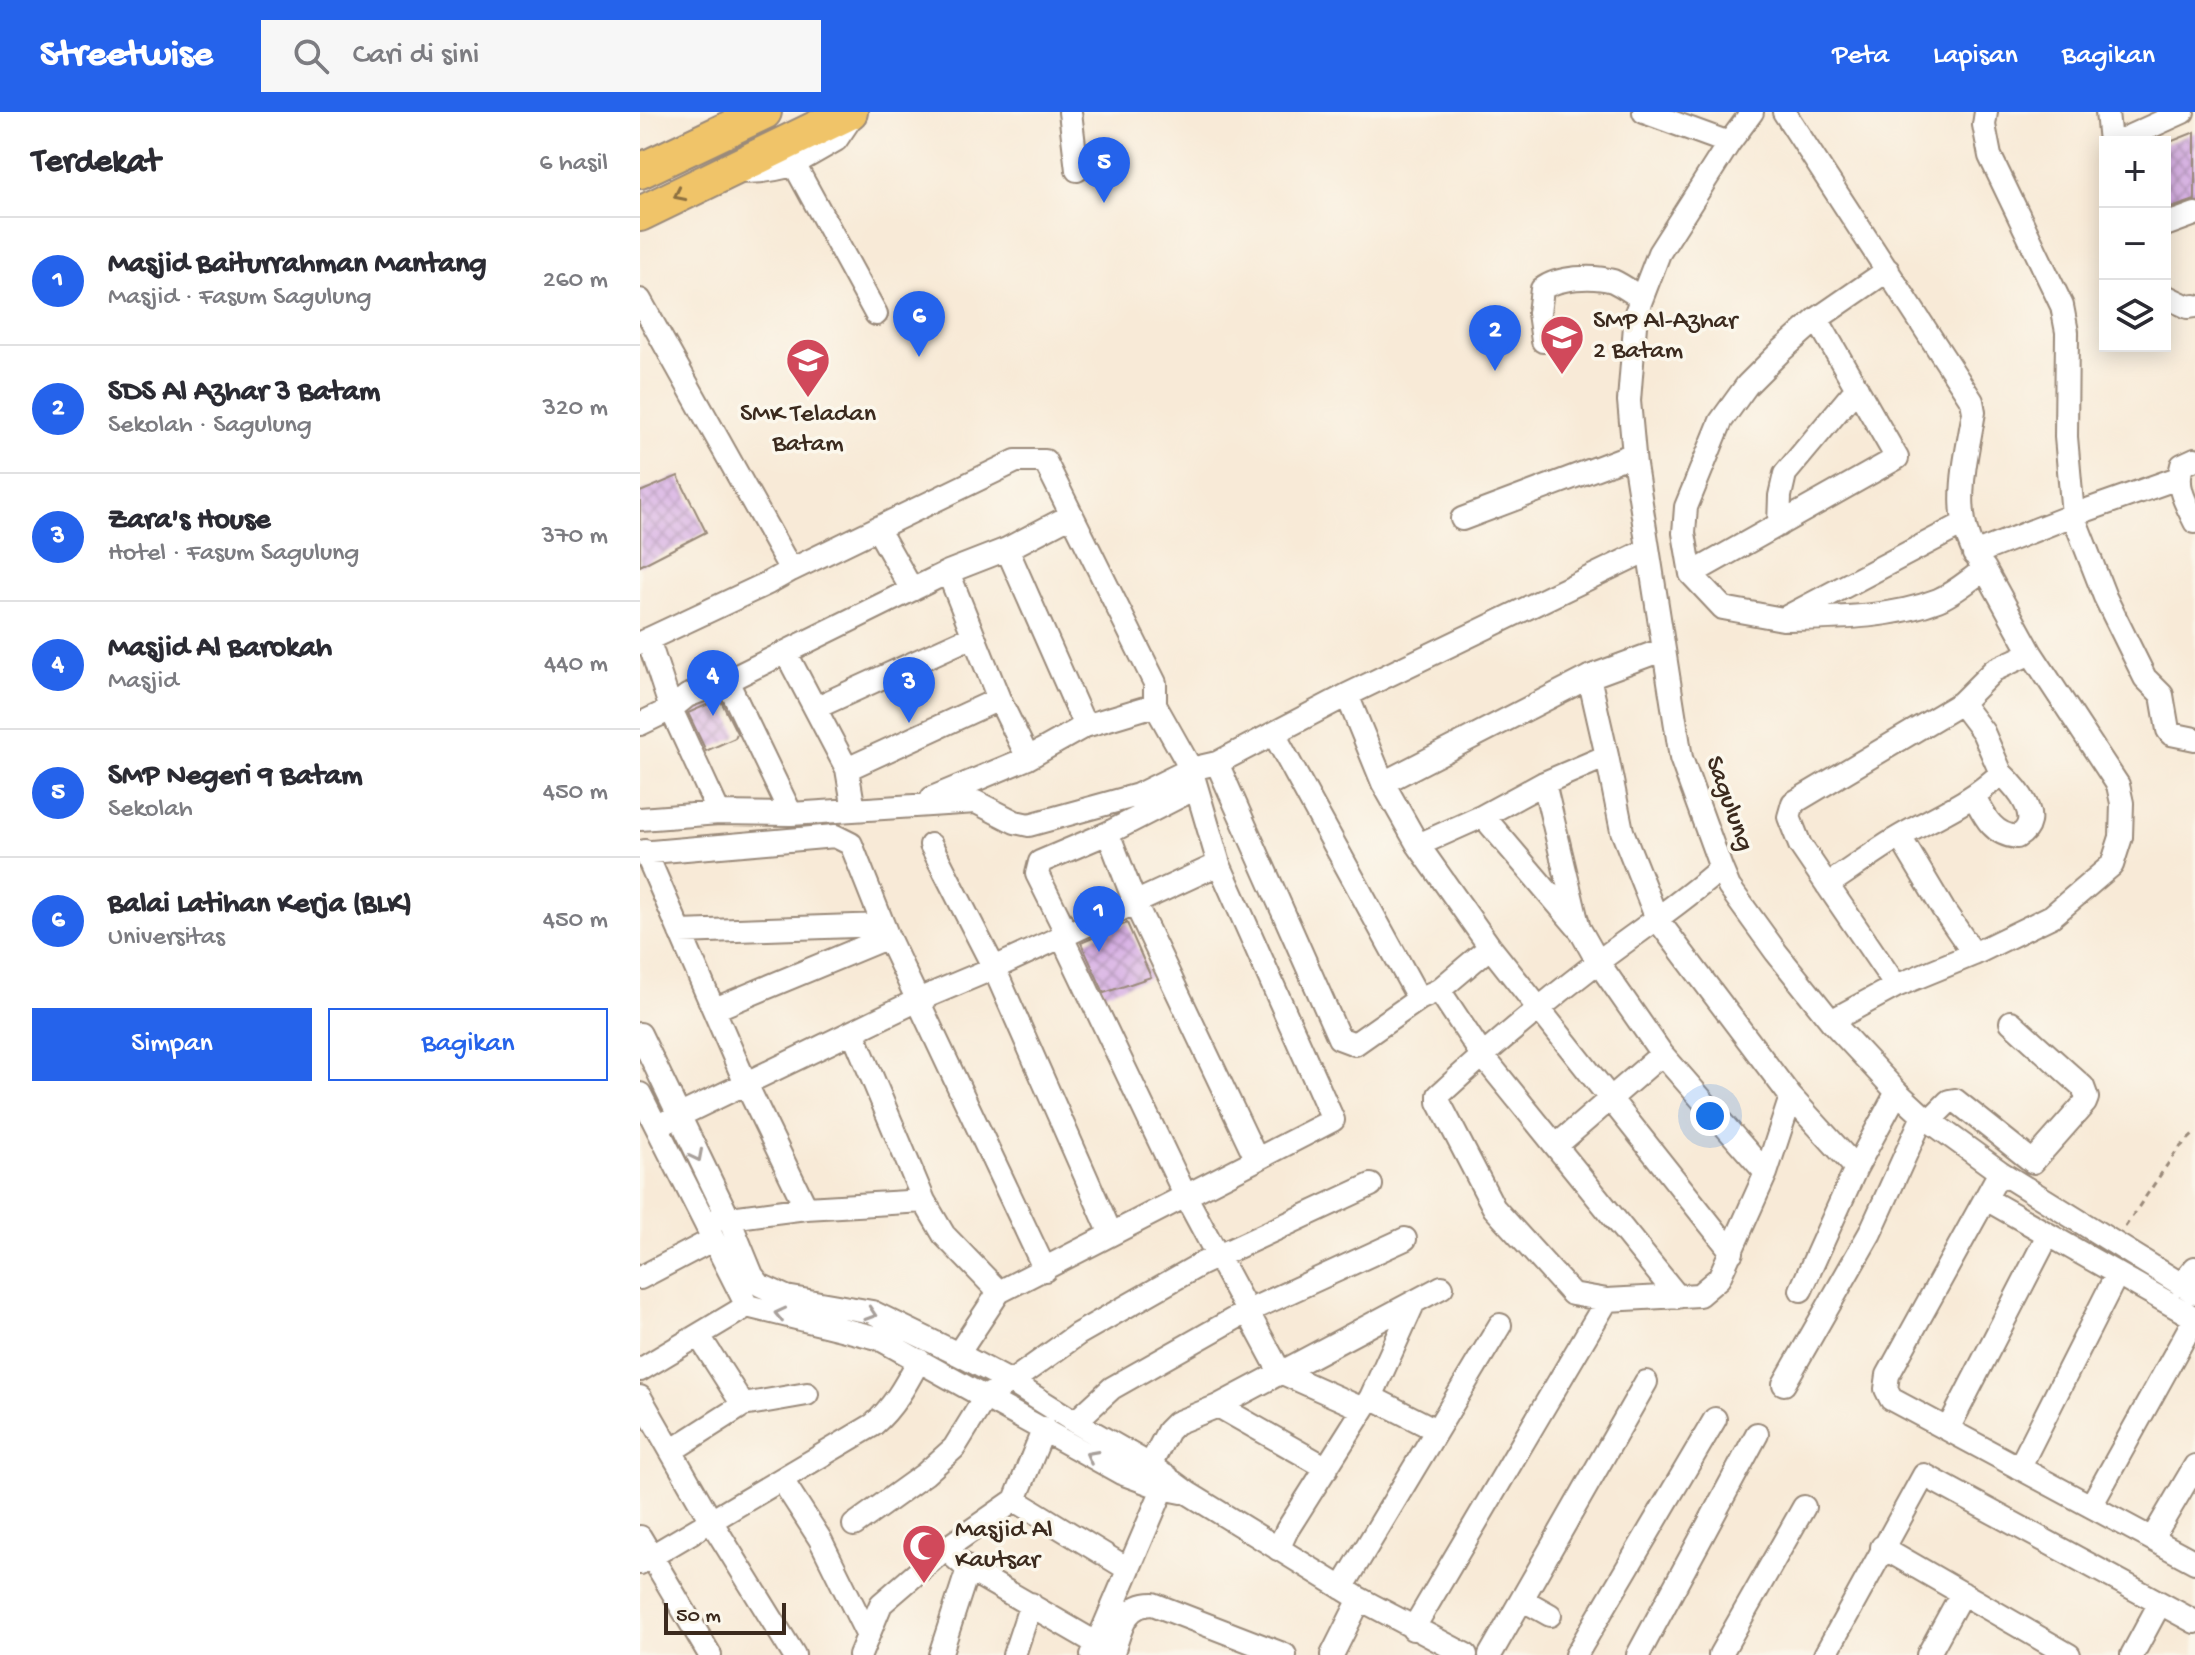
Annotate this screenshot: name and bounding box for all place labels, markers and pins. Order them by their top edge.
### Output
pin: 5 [1078,137,1130,203]
pin: 6 [893,291,945,357]
pin: 2 [1469,305,1521,371]
place label: SMP Al-Azhar 2 Batam [1593,307,1740,368]
school or university icon: SMP Al-Azhar 2 Batam [1538,313,1586,376]
school or university icon: SMK Teladan Batam [784,336,832,399]
place label: SMK Teladan Batam [740,400,877,461]
pin: 4 [687,650,739,716]
pin: 3 [883,657,935,723]
pin: 1 [1073,886,1125,952]
place label: Masjid Al Kautsar [955,1516,1053,1577]
mosque icon: Masjid Al Kautsar [900,1522,948,1585]

